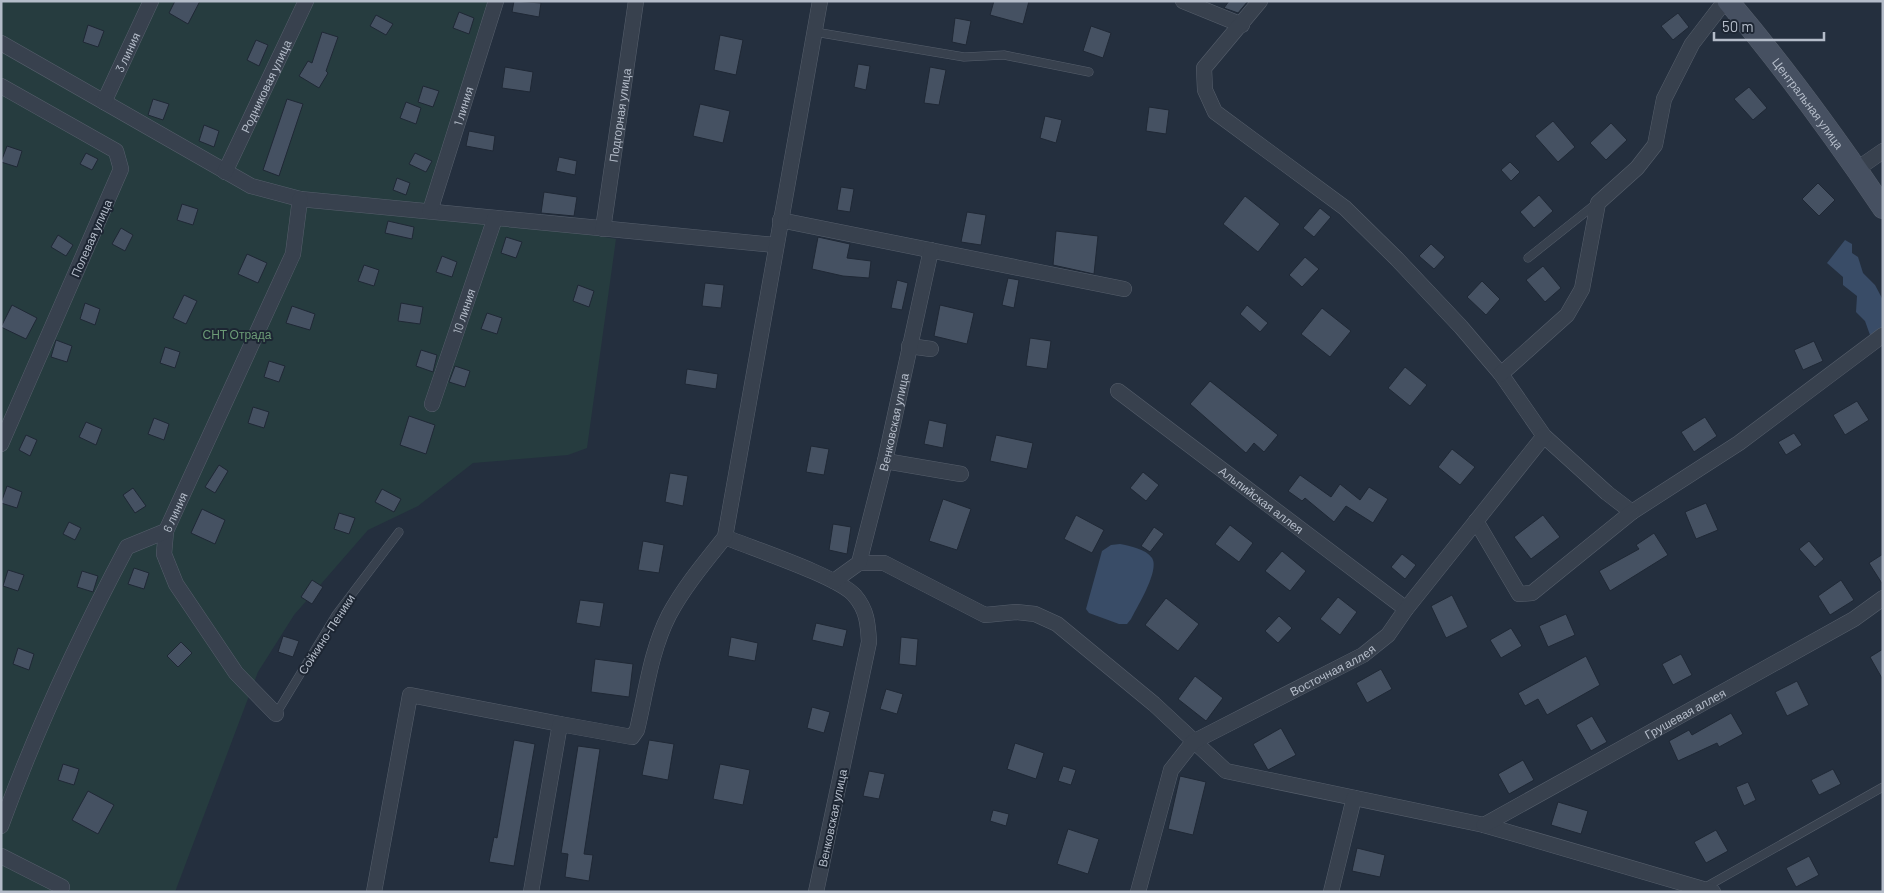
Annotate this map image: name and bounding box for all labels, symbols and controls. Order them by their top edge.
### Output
scale bar [1714,10,1824,42]
text: 50 m [1722,17,1754,35]
street label: 3 линия [112,30,142,74]
street label: Родниковая улица [238,37,294,135]
street label: Центральная улица [1769,55,1847,152]
street label: Подгорная улица [606,67,633,163]
street label: 1 линия [450,85,476,127]
street label: Полевая улица [68,197,115,279]
street label: 10 линия [449,287,478,336]
park label: СНТ Отрада [203,327,272,342]
street label: Венковская улица [876,371,911,472]
street label: Альпийская аллея [1217,463,1306,536]
street label: 6 линия [160,490,190,534]
street label: Сойкино-Пеники [295,591,357,677]
street label: Восточная аллея [1287,641,1378,698]
street label: Грушевая аллея [1642,685,1728,741]
street label: Венковская улица [815,767,850,868]

